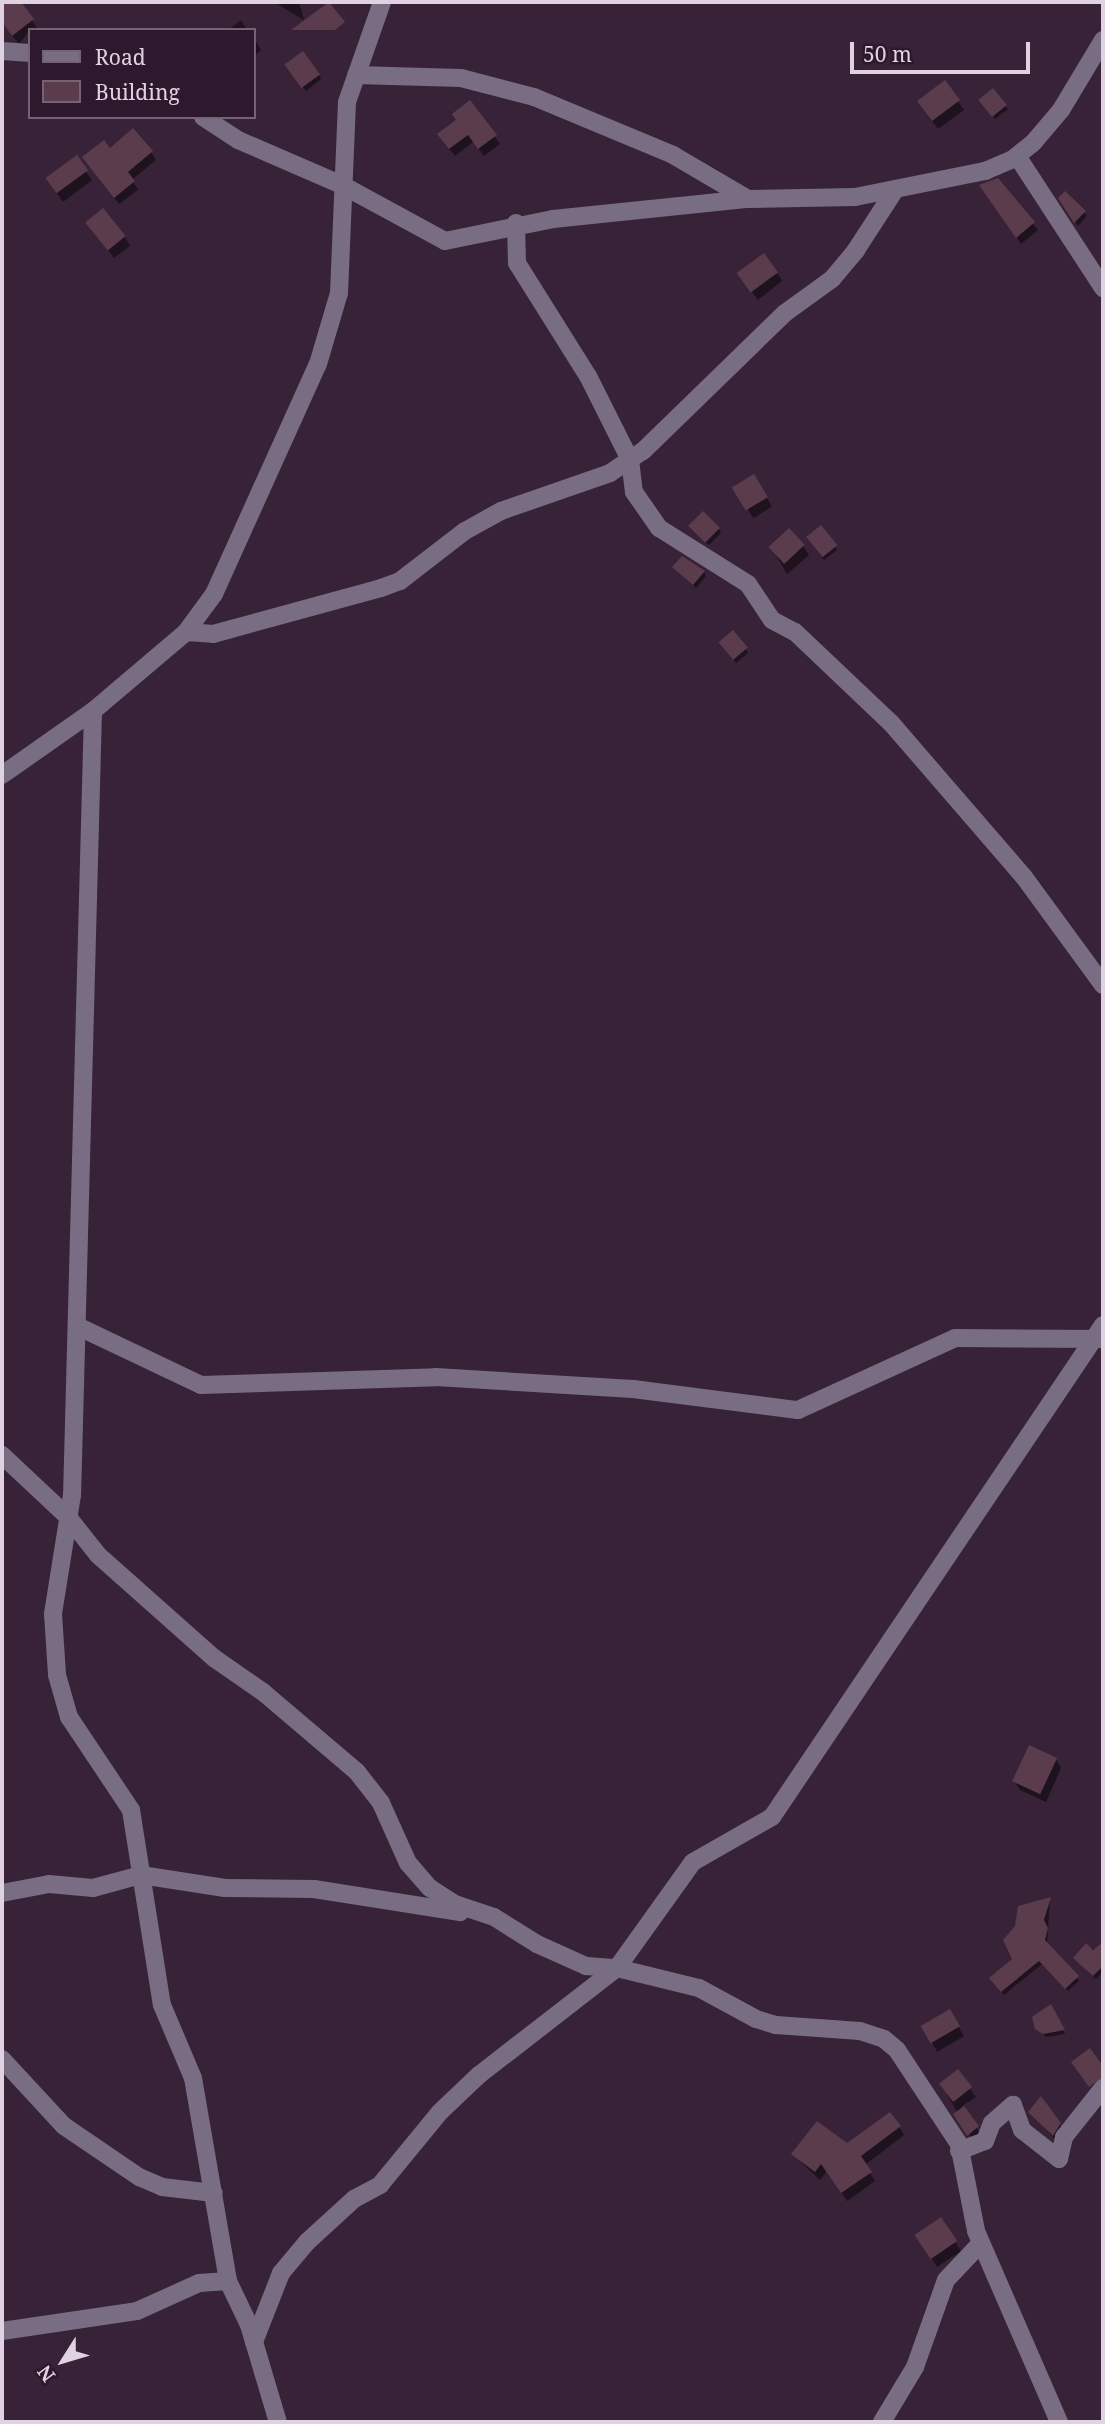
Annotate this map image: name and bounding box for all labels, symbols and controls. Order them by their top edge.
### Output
legend [28,28,256,119]
scale bar [853,28,1033,72]
text: 50 m [863,40,912,68]
text: Road [95,43,146,71]
text: Building [95,78,180,106]
north arrow [28,2326,98,2396]
text: N [31,2360,61,2387]

